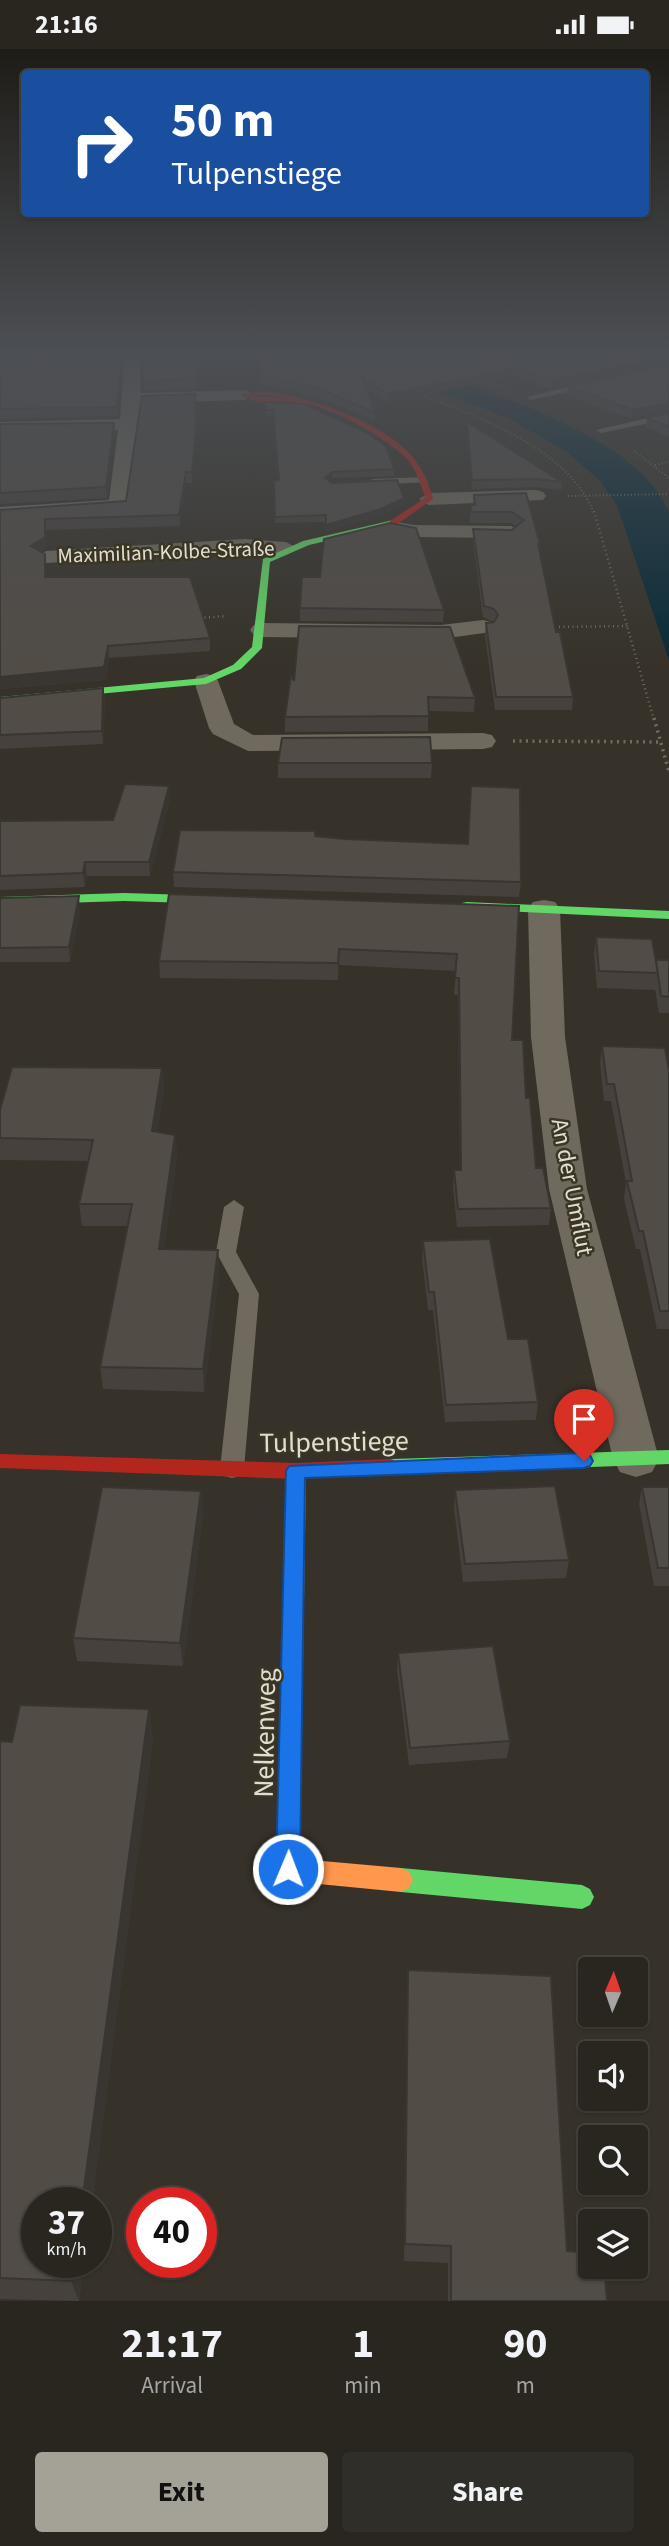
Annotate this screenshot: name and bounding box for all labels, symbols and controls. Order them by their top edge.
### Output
text: 21:16 [35,6,98,43]
text: 50 m [171,86,275,156]
icon: right [56,98,147,189]
text: Tulpenstiege [171,151,342,197]
street label: Maximilian-Kolbe-Straße [57,533,275,571]
street label: An der Umflut [542,1115,602,1259]
pin [554,1389,614,1461]
icon: arrive [565,1400,603,1438]
street label: Tulpenstiege [259,1421,409,1463]
street label: Nelkenweg [244,1668,286,1798]
position arrow [251,1832,325,1906]
north arrow [578,1957,648,2027]
map controls [578,1957,648,2279]
button: sound [578,2041,648,2111]
button: search [578,2125,648,2195]
speed limit sign: 40 [126,2187,217,2278]
text: 37 [48,2198,85,2248]
button: layers [578,2209,648,2279]
text: km/h [47,2237,86,2262]
text: 21:17 [122,2314,223,2374]
text: 1 [352,2314,374,2374]
text: 90 [503,2314,547,2374]
text: Arrival [141,2369,203,2402]
text: min [344,2369,382,2402]
text: m [516,2369,535,2402]
button: Exit [35,2452,328,2532]
button: Share [342,2452,634,2532]

